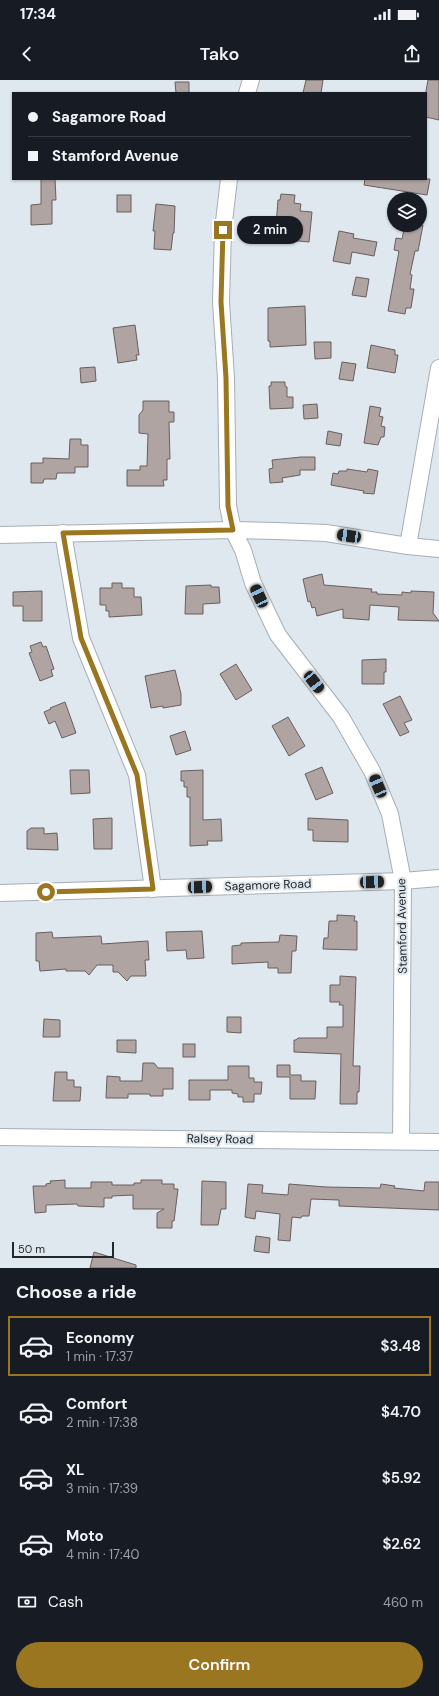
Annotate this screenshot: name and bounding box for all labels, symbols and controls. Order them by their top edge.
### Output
text: 17:34 [20,4,56,24]
text: Tako [200,42,239,66]
icon: back [16,43,38,65]
icon: share [401,43,423,65]
text: Sagamore Road [52,107,166,127]
text: Stamford Avenue [52,146,179,166]
map controls [387,192,427,232]
button: layers [387,192,427,232]
callout: 2 min [237,216,303,244]
route end [214,221,232,239]
text: 2 min [253,221,287,238]
car [336,528,362,544]
car [248,583,270,609]
car [302,669,326,695]
car [368,773,388,799]
street label: Sagamore Road [224,875,312,895]
car [360,876,384,888]
street label: Stamford Avenue [393,878,411,974]
car [188,881,212,893]
route start [37,883,55,901]
street label: Ralsey Road [187,1130,253,1148]
scale bar [12,1240,114,1259]
text: 50 m [18,1242,45,1256]
text: Choose a ride [16,1280,137,1304]
icon: car [18,1328,54,1364]
text: Economy [66,1328,134,1348]
text: $3.48 [381,1336,421,1356]
text: 1 min · 17:37 [66,1348,133,1365]
icon: car [18,1394,54,1430]
text: Comfort [66,1394,127,1414]
text: $4.70 [381,1402,421,1422]
text: 2 min · 17:38 [66,1414,138,1431]
icon: car [18,1460,54,1496]
text: XL [66,1460,84,1480]
text: $5.92 [382,1468,421,1488]
text: 3 min · 17:39 [66,1480,138,1497]
icon: car [18,1526,54,1562]
text: Moto [66,1526,104,1546]
text: $2.62 [382,1534,421,1554]
text: 4 min · 17:40 [66,1546,139,1563]
icon: cash [16,1591,38,1613]
text: Cash [48,1592,83,1612]
text: 460 m [383,1594,423,1611]
button: Confirm [16,1642,423,1688]

